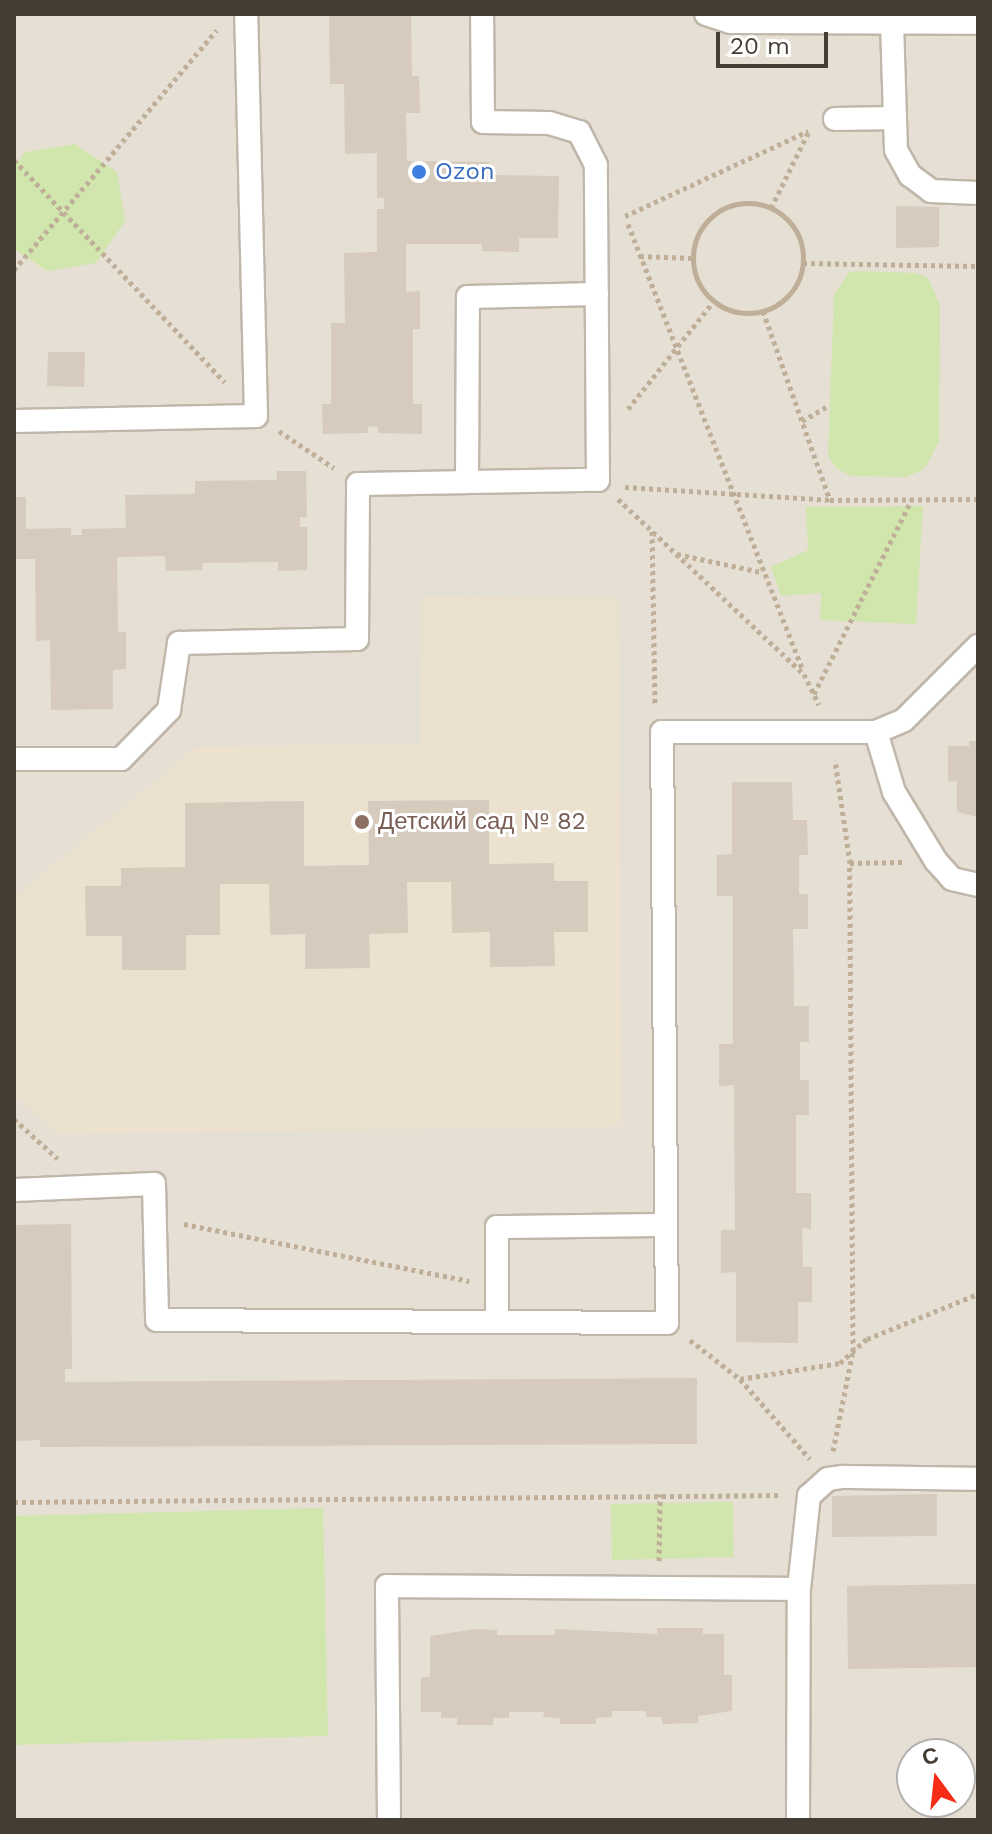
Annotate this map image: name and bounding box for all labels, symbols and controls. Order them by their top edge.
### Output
scale bar [720,16,832,66]
text: 20 m [730,32,790,60]
place label: Ozon [435,158,495,186]
marker: Ozon [410,163,428,181]
place label: Детский сад № 82 [378,808,586,836]
marker: Детский сад № 82 [353,813,371,831]
north arrow [896,1738,976,1818]
text: С [919,1742,941,1770]

